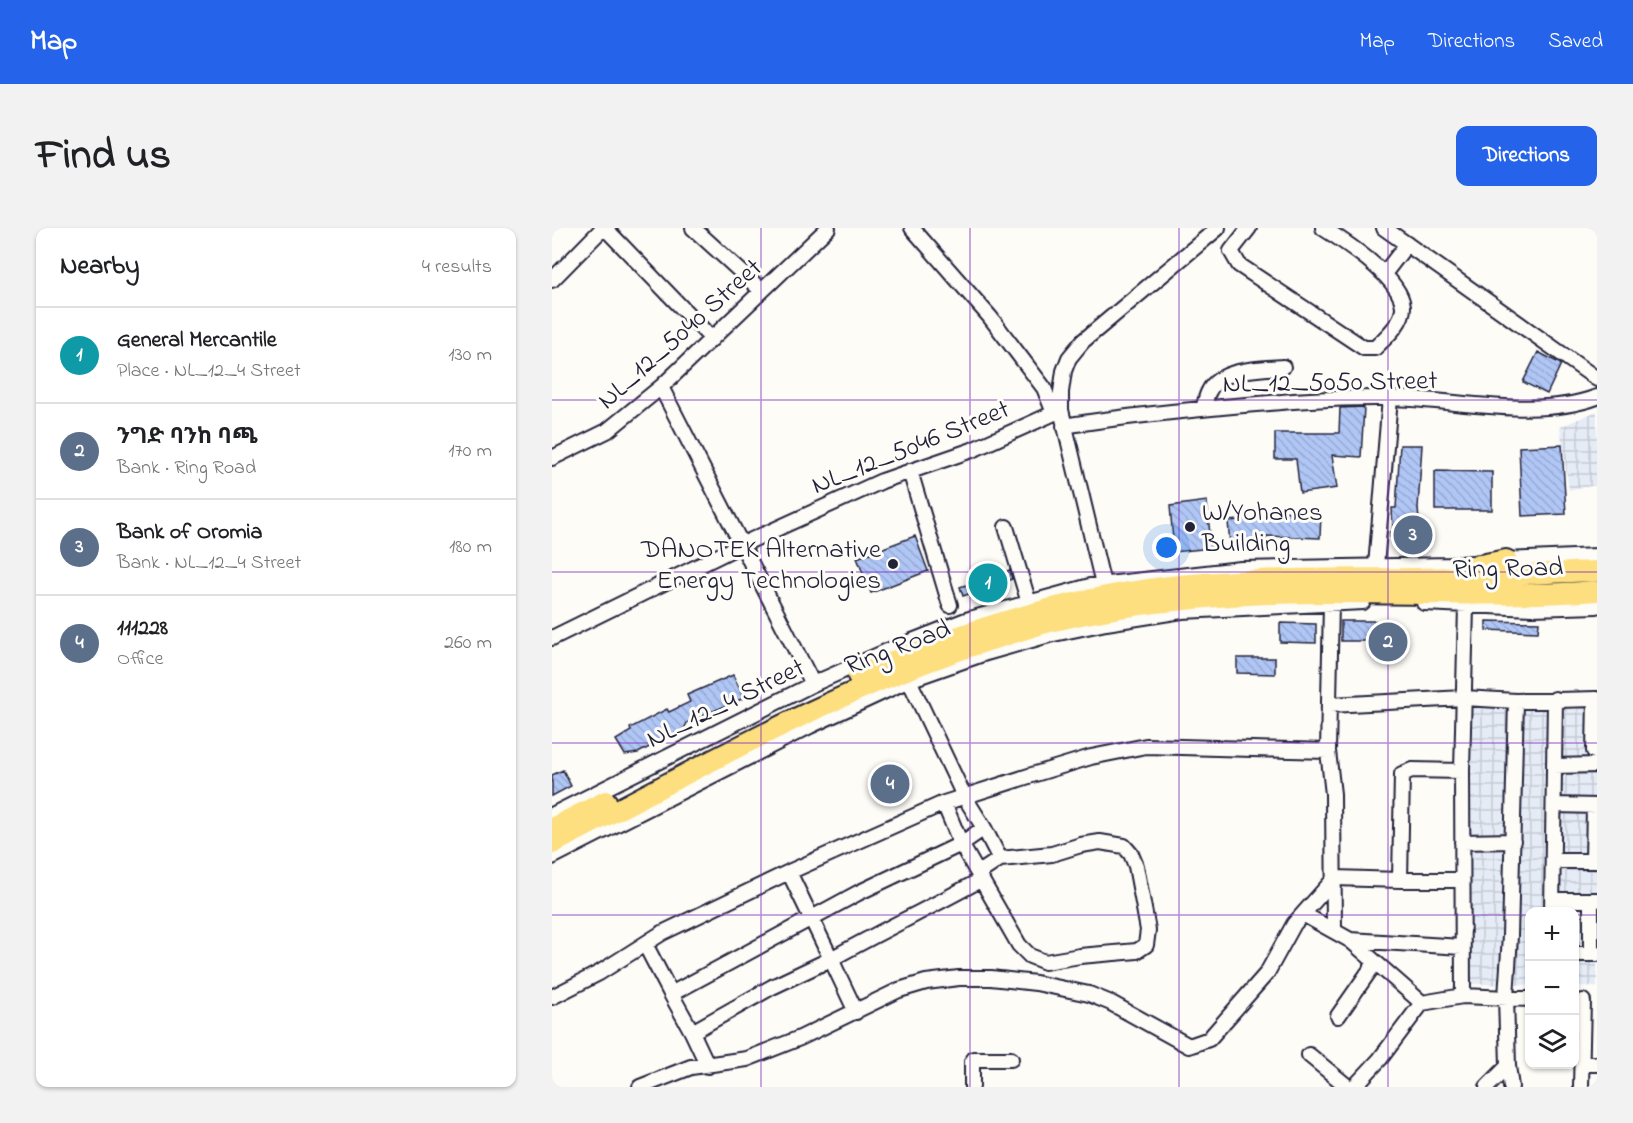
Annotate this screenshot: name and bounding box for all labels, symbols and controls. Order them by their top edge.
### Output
text: Map [30,22,77,63]
text: Map [1359,27,1395,57]
text: Directions [1428,27,1515,57]
text: Saved [1548,27,1603,57]
text: Find us [36,126,171,187]
button: Directions [1456,126,1597,186]
text: Nearby [60,248,139,286]
street label: NL_12_5040 Street [589,250,772,420]
text: 4 results [422,253,492,282]
text: General Mercantile [117,325,277,357]
text: 1 [76,341,83,370]
text: 130 m [448,341,492,370]
text: Place · NL_12_4 Street [117,357,301,386]
street label: NL_12_5050 Street [1222,362,1438,405]
street label: NL_12_5046 Street [806,391,1016,506]
text: ንግድ ባንከ ባጫ [117,422,258,454]
text: 2 [75,437,84,466]
text: 170 m [448,437,492,466]
text: Bank · Ring Road [117,454,256,483]
place label: W/Yohanes Building [1201,494,1323,564]
pin: 3 [1394,512,1432,558]
text: Bank of Oromia [117,517,262,549]
marker: W/Yohanes Building [1183,520,1197,534]
place label: DANOTEK Alternative Energy Technologies [640,531,882,601]
text: 3 [75,533,84,562]
text: 180 m [449,533,492,562]
your location [1152,533,1181,562]
text: Bank · NL_12_4 Street [117,549,301,578]
street label: Ring Road [1452,549,1564,590]
marker: DANOTEK Alternative Energy Technologies [886,557,900,571]
pin: 1 [968,560,1008,606]
street label: Ring Road [839,610,957,686]
text: 111228 [117,613,168,645]
pin: 2 [1368,620,1408,664]
text: 4 [75,629,84,658]
text: 260 m [444,629,492,658]
text: Office [117,645,163,674]
street label: NL_12_4 Street [640,649,812,759]
pin: 4 [870,762,910,806]
map controls [1525,907,1579,1069]
button: + [1525,907,1579,961]
button: − [1525,961,1579,1015]
button: layers [1525,1015,1579,1069]

